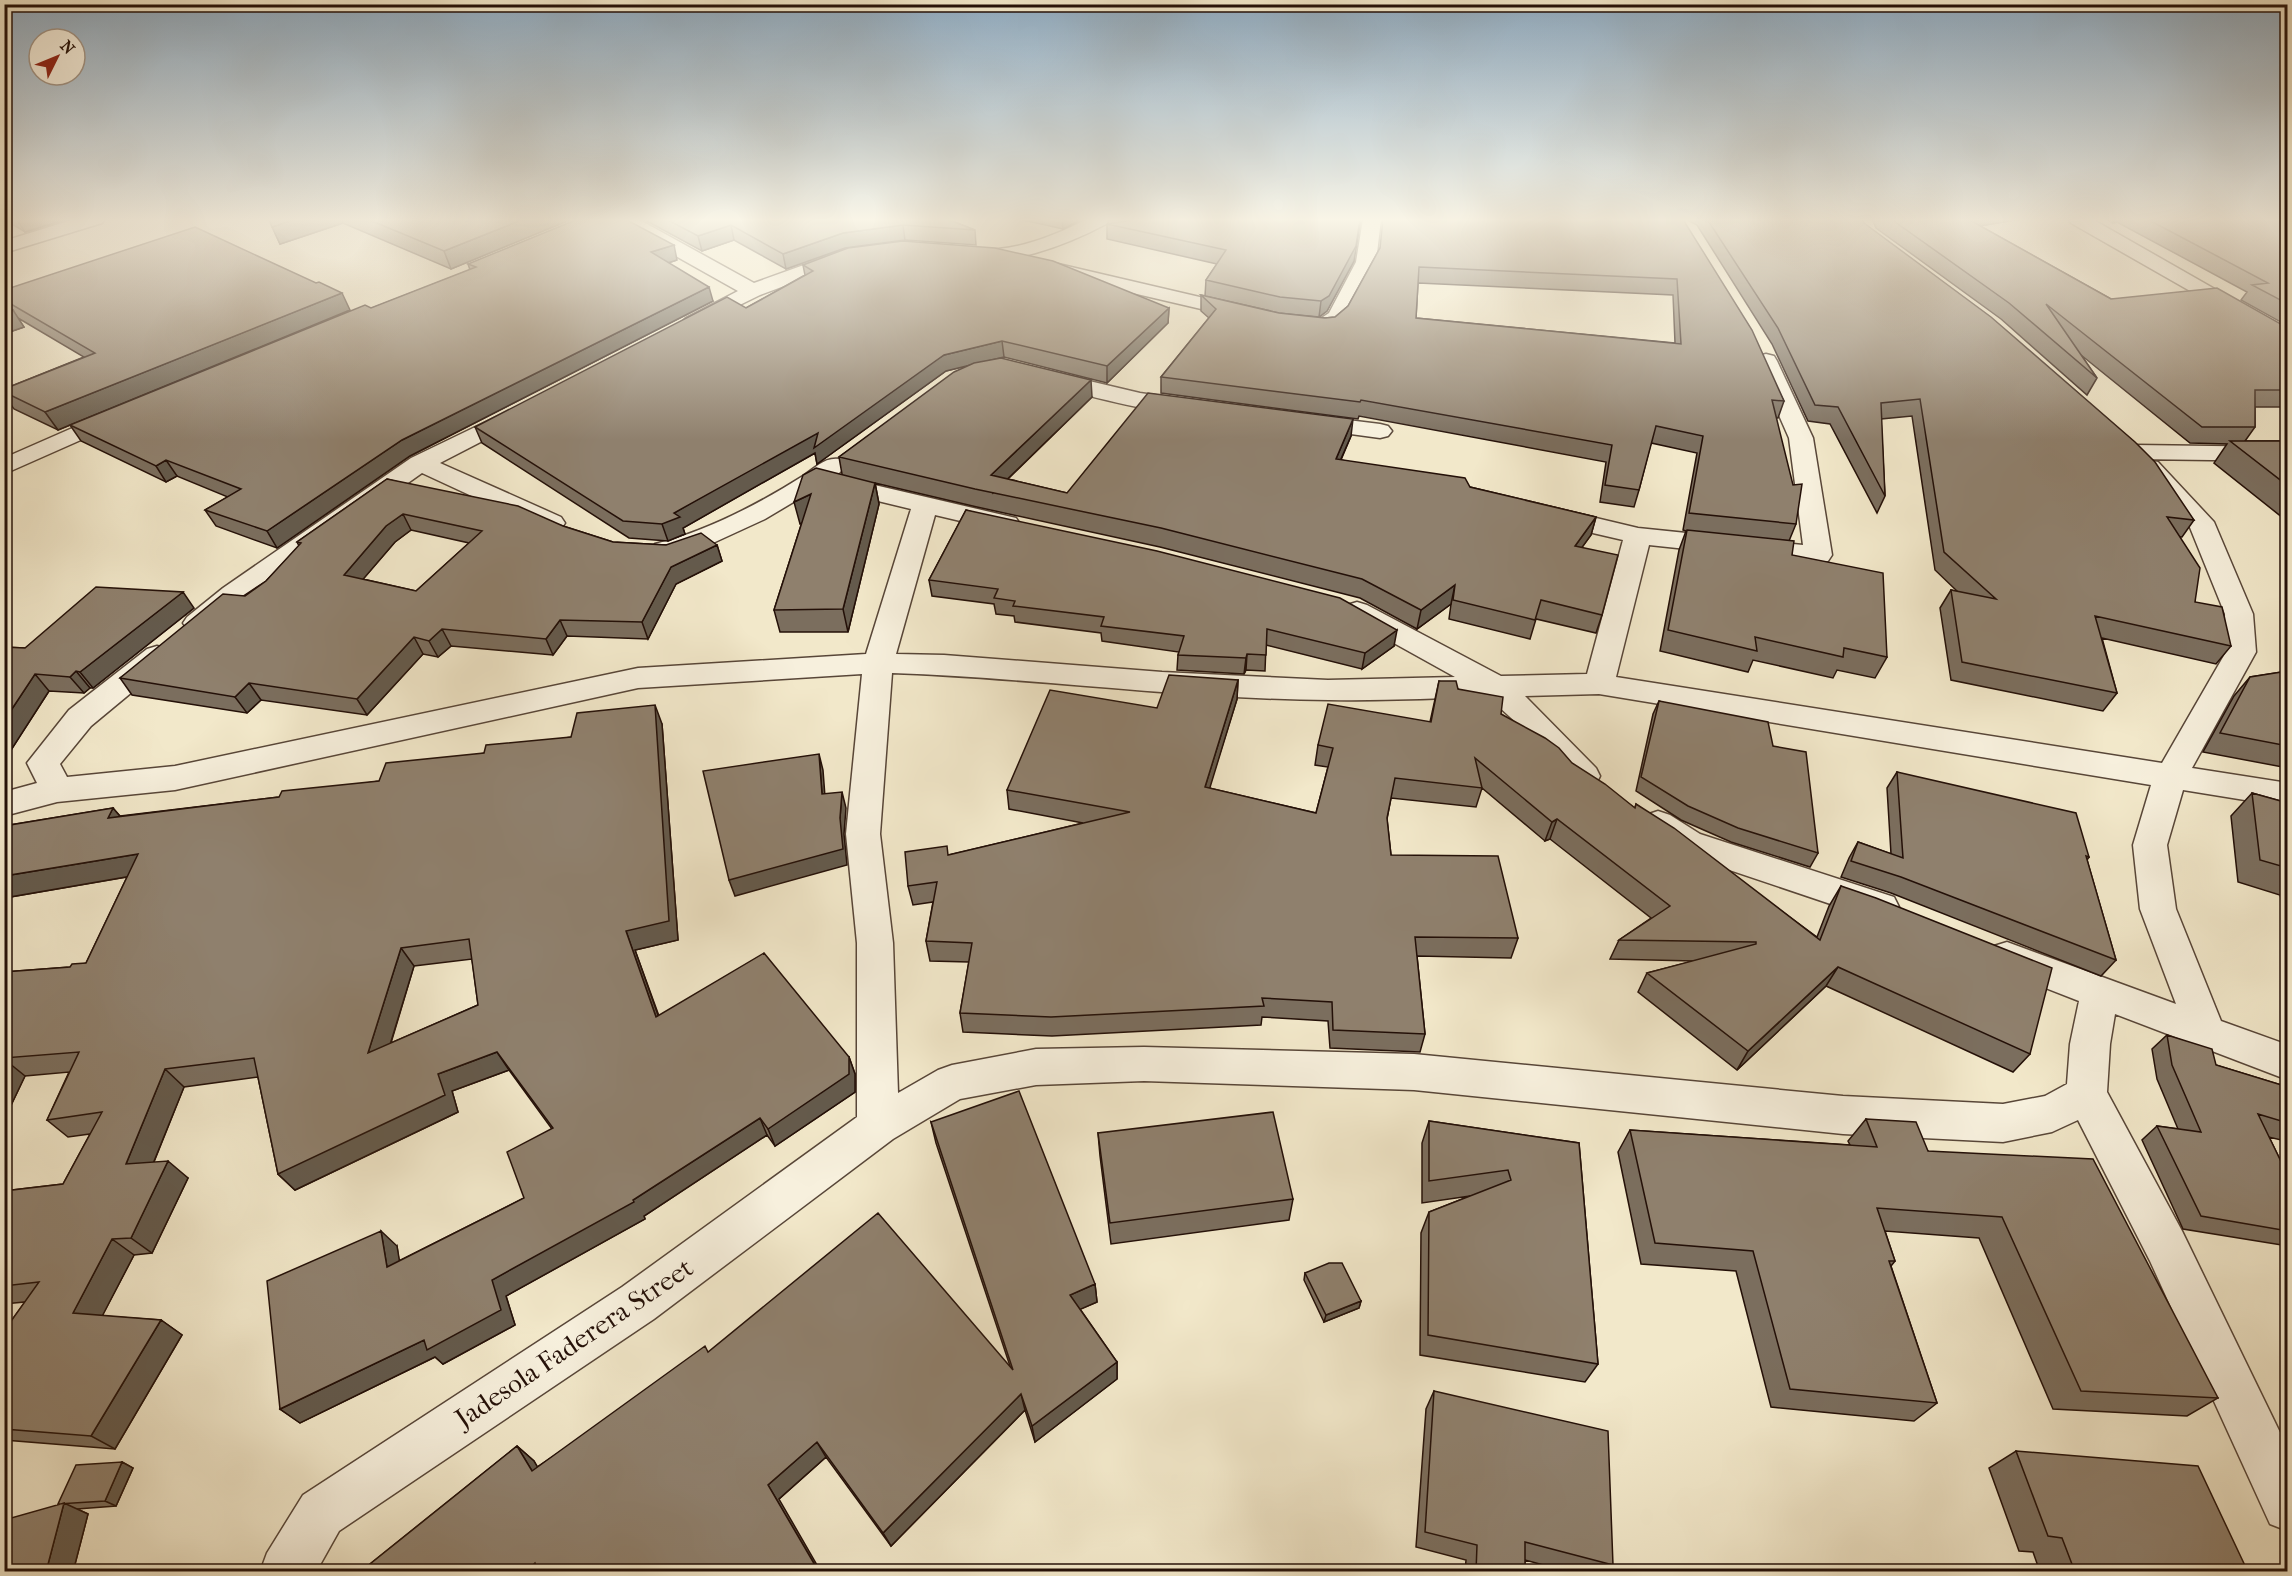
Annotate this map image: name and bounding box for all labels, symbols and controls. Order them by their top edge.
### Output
north arrow [27,27,87,87]
text: N [57,36,79,59]
street label: Jadesola Faderera Street [447,1251,699,1436]

